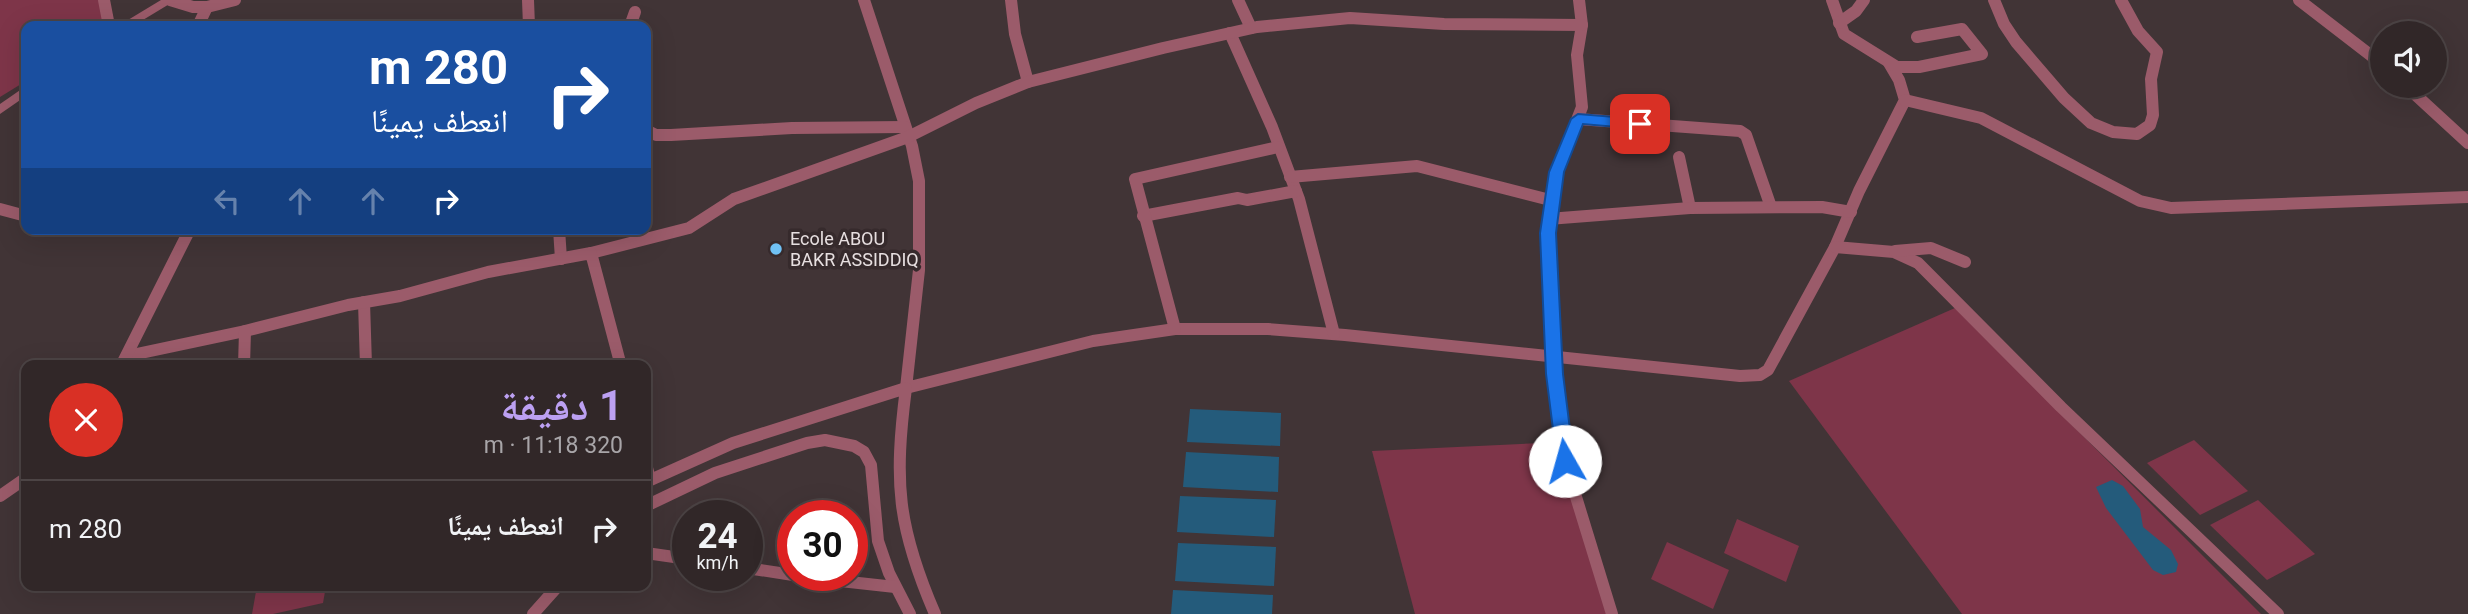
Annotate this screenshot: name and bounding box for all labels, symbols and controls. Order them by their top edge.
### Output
map controls [2370,21,2447,98]
button: sound [2370,21,2447,98]
text: 280 m [369,39,508,96]
icon: right [532,49,623,140]
pin [1610,94,1670,154]
text: انعطف يمينًا [371,102,508,140]
icon: arrive [1621,105,1659,143]
icon: left [208,182,246,220]
icon: ahead [281,182,319,220]
icon: ahead [354,182,392,220]
icon: right [427,182,465,220]
place label: Ecole ABOU BAKR ASSIDDIQ [790,228,919,270]
marker: Ecole ABOU BAKR ASSIDDIQ [768,241,784,257]
text: 1 دقيقة [500,381,623,430]
button: close [49,383,123,457]
position arrow [1528,424,1602,498]
text: 320 m · 11:18 [484,432,623,459]
speed limit sign: 30 [777,500,868,591]
icon: right [585,510,623,548]
text: انعطف يمينًا [447,511,564,541]
text: 280 m [49,514,122,544]
text: 24 [697,516,738,557]
text: km/h [696,552,739,573]

